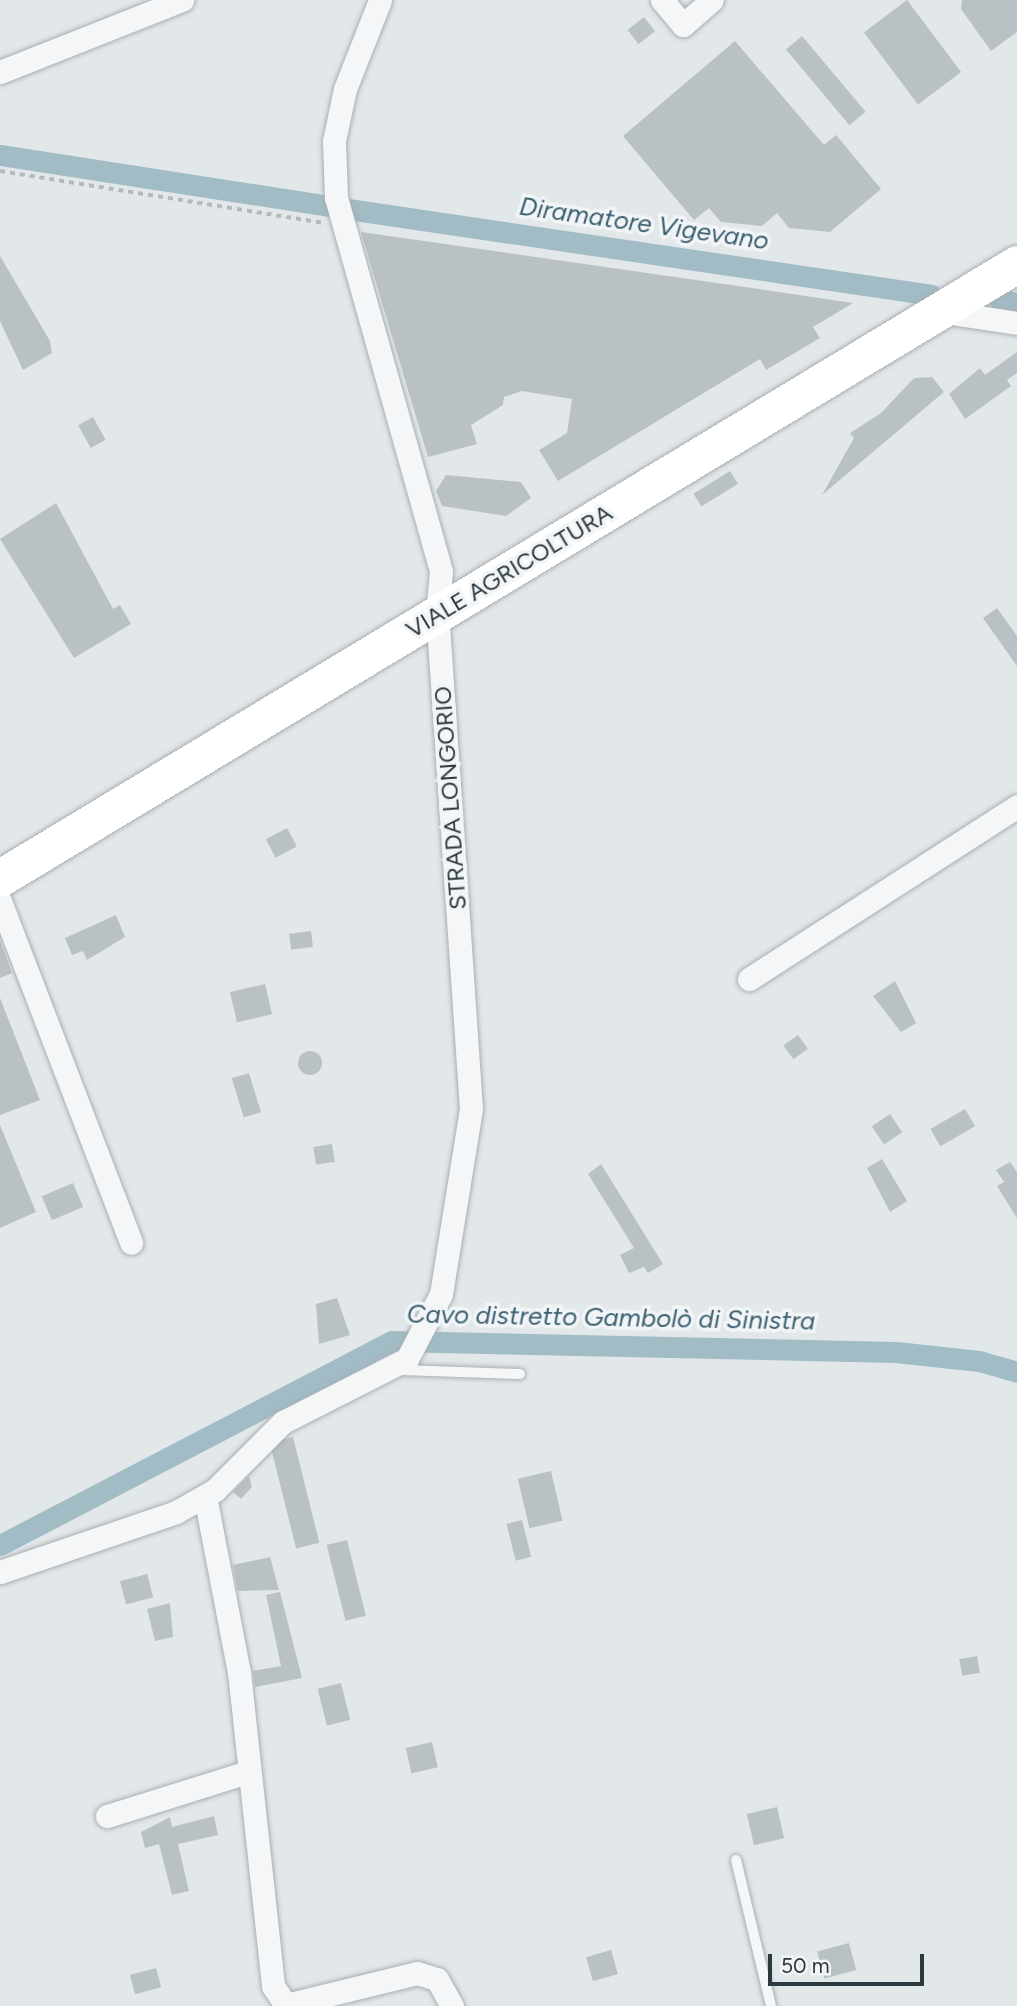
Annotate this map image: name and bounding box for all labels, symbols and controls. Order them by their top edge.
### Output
water label: Diramatore Vigevano [517,191,771,257]
street label: VIALE AGRICOLTURA [401,498,617,644]
street label: STRADA LONGORIO [428,685,472,911]
water label: Cavo distretto Gambolò di Sinistra [406,1299,816,1337]
scale bar [772,1940,928,1984]
text: 50 m [781,1953,830,1978]

